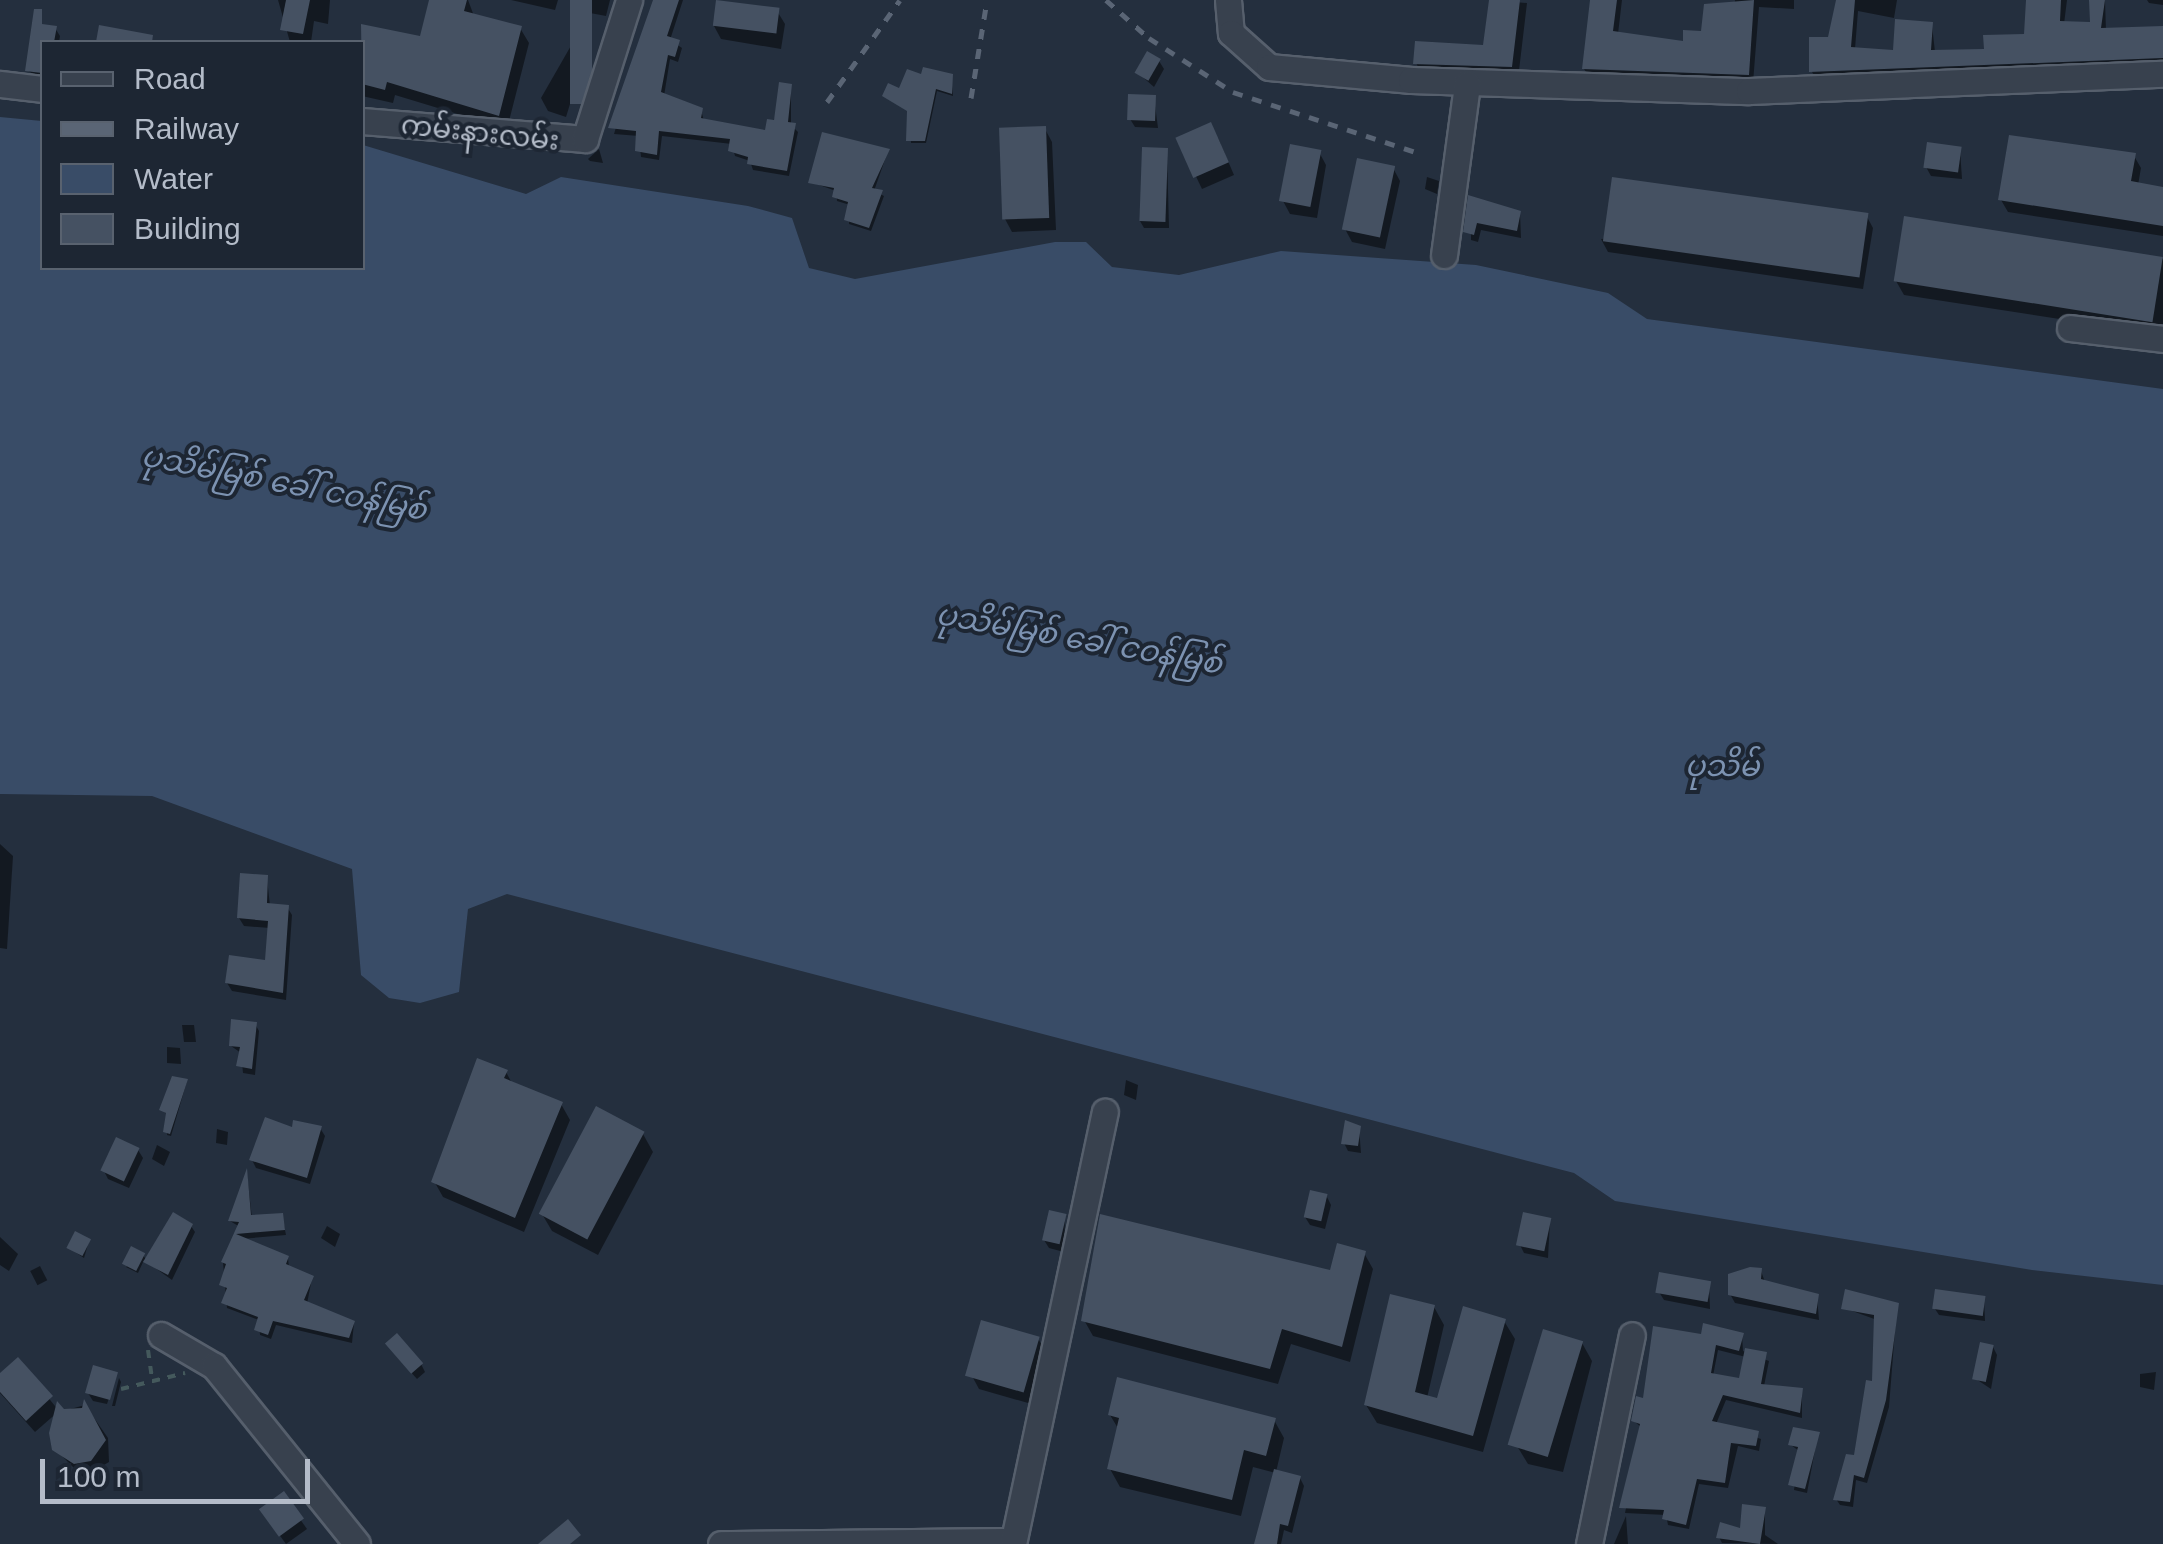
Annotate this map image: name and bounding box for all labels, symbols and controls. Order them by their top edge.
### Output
legend [40,40,365,270]
text: Road [134,62,206,95]
street label: ကမ်းနားလမ်း [399,108,561,158]
text: Railway [134,112,239,145]
text: Water [134,162,213,195]
text: Building [134,212,241,245]
water label: ပုသိမ်မြစ် ခေါ် ငဝန်မြစ် [139,438,429,528]
water label: ပုသိမ်မြစ် ခေါ် ငဝန်မြစ် [933,596,1225,682]
water label: ပုသိမ် [1685,748,1759,784]
scale bar [45,1439,315,1501]
text: 100 m [57,1460,140,1493]

